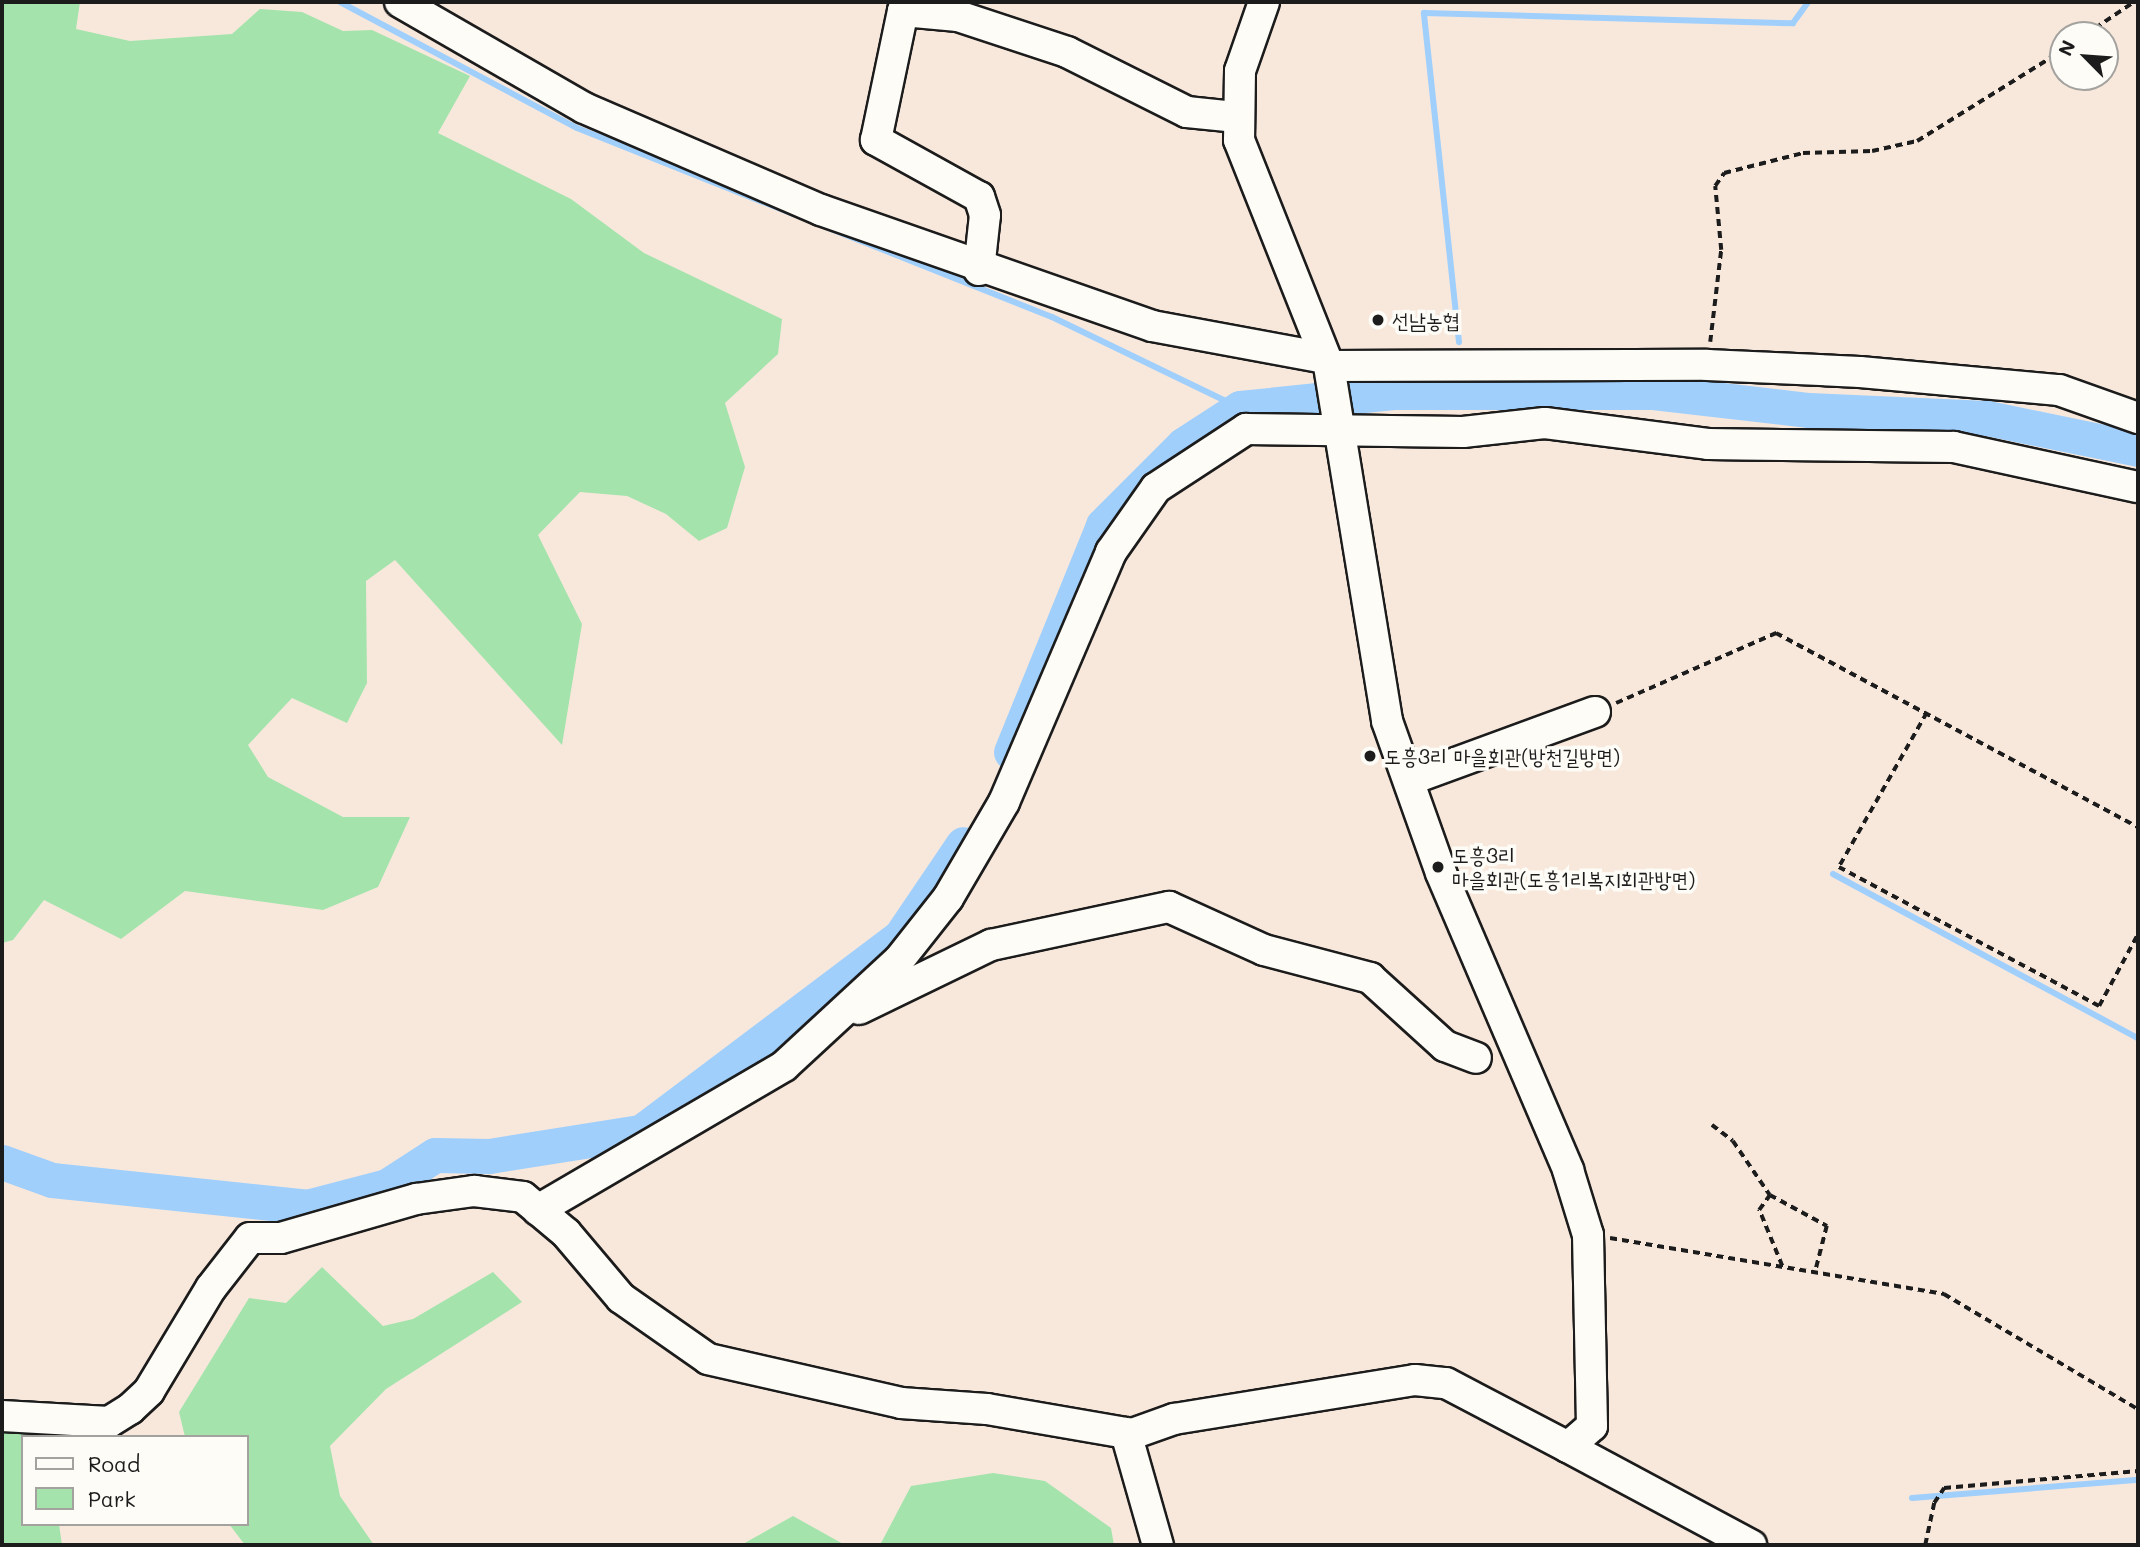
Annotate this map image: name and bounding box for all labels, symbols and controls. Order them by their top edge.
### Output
north arrow [2049,21,2119,91]
text: N [2052,36,2081,60]
place label: 선남농협 [1392,307,1460,333]
marker: 선남농협 [1370,312,1386,328]
place label: 도흥3리 마을회관(방천길방면) [1384,743,1620,769]
marker: 도흥3리 마을회관(방천길방면) [1362,748,1378,764]
place label: 도흥3리 마을회관(도흥1리복지회관방면) [1452,842,1695,892]
marker: 도흥3리 마을회관(도흥1리복지회관방면) [1430,859,1446,875]
legend [21,1435,248,1526]
text: Road [88,1450,140,1477]
text: Park [88,1485,136,1512]

